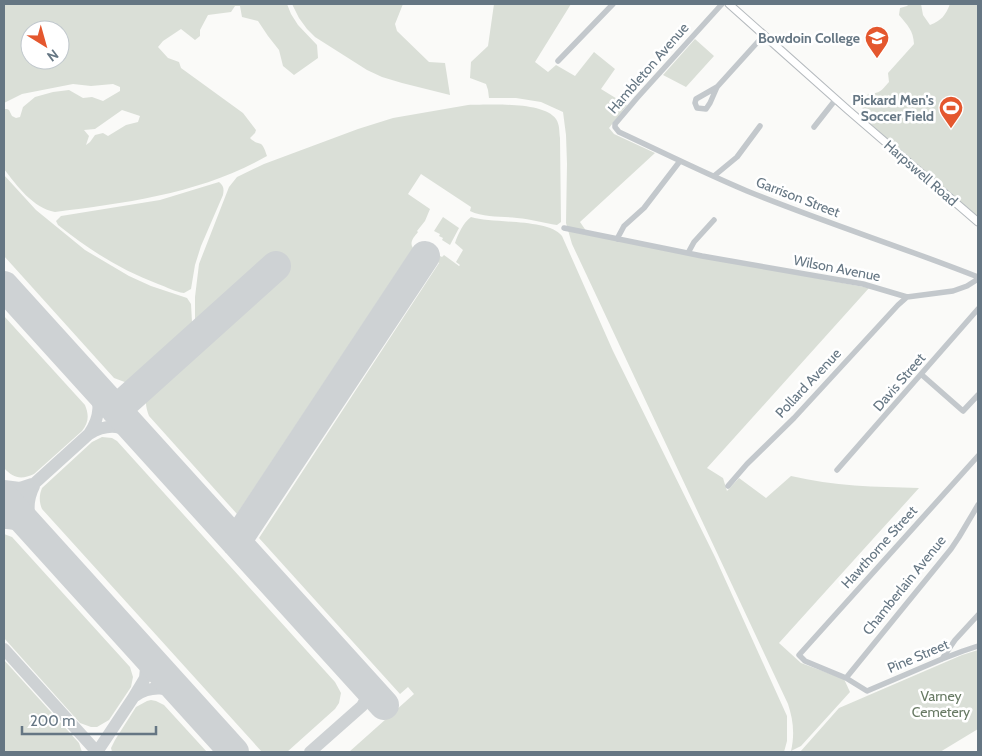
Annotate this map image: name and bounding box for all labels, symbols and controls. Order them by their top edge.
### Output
street label: Hambleton Avenue [604,19,692,117]
north arrow [20,20,70,70]
school or university icon: Bowdoin College [864,25,890,59]
place label: Bowdoin College [758,29,860,47]
text: N [43,45,62,66]
place label: Pickard Men's Soccer Field [852,91,934,125]
sports icon: Pickard Men's Soccer Field [938,95,964,129]
street label: Harpswell Road [880,136,962,210]
street label: Garrison Street [754,173,843,221]
street label: Wilson Avenue [792,251,882,285]
street label: Pollard Avenue [771,345,845,421]
street label: Davis Street [869,349,929,415]
street label: Hawthorne Street [837,502,921,592]
street label: Chamberlain Avenue [858,532,950,638]
street label: Pine Street [885,635,952,677]
park label: Varney Cemetery [912,687,970,721]
scale bar [22,704,156,736]
text: 200 m [30,712,75,730]

